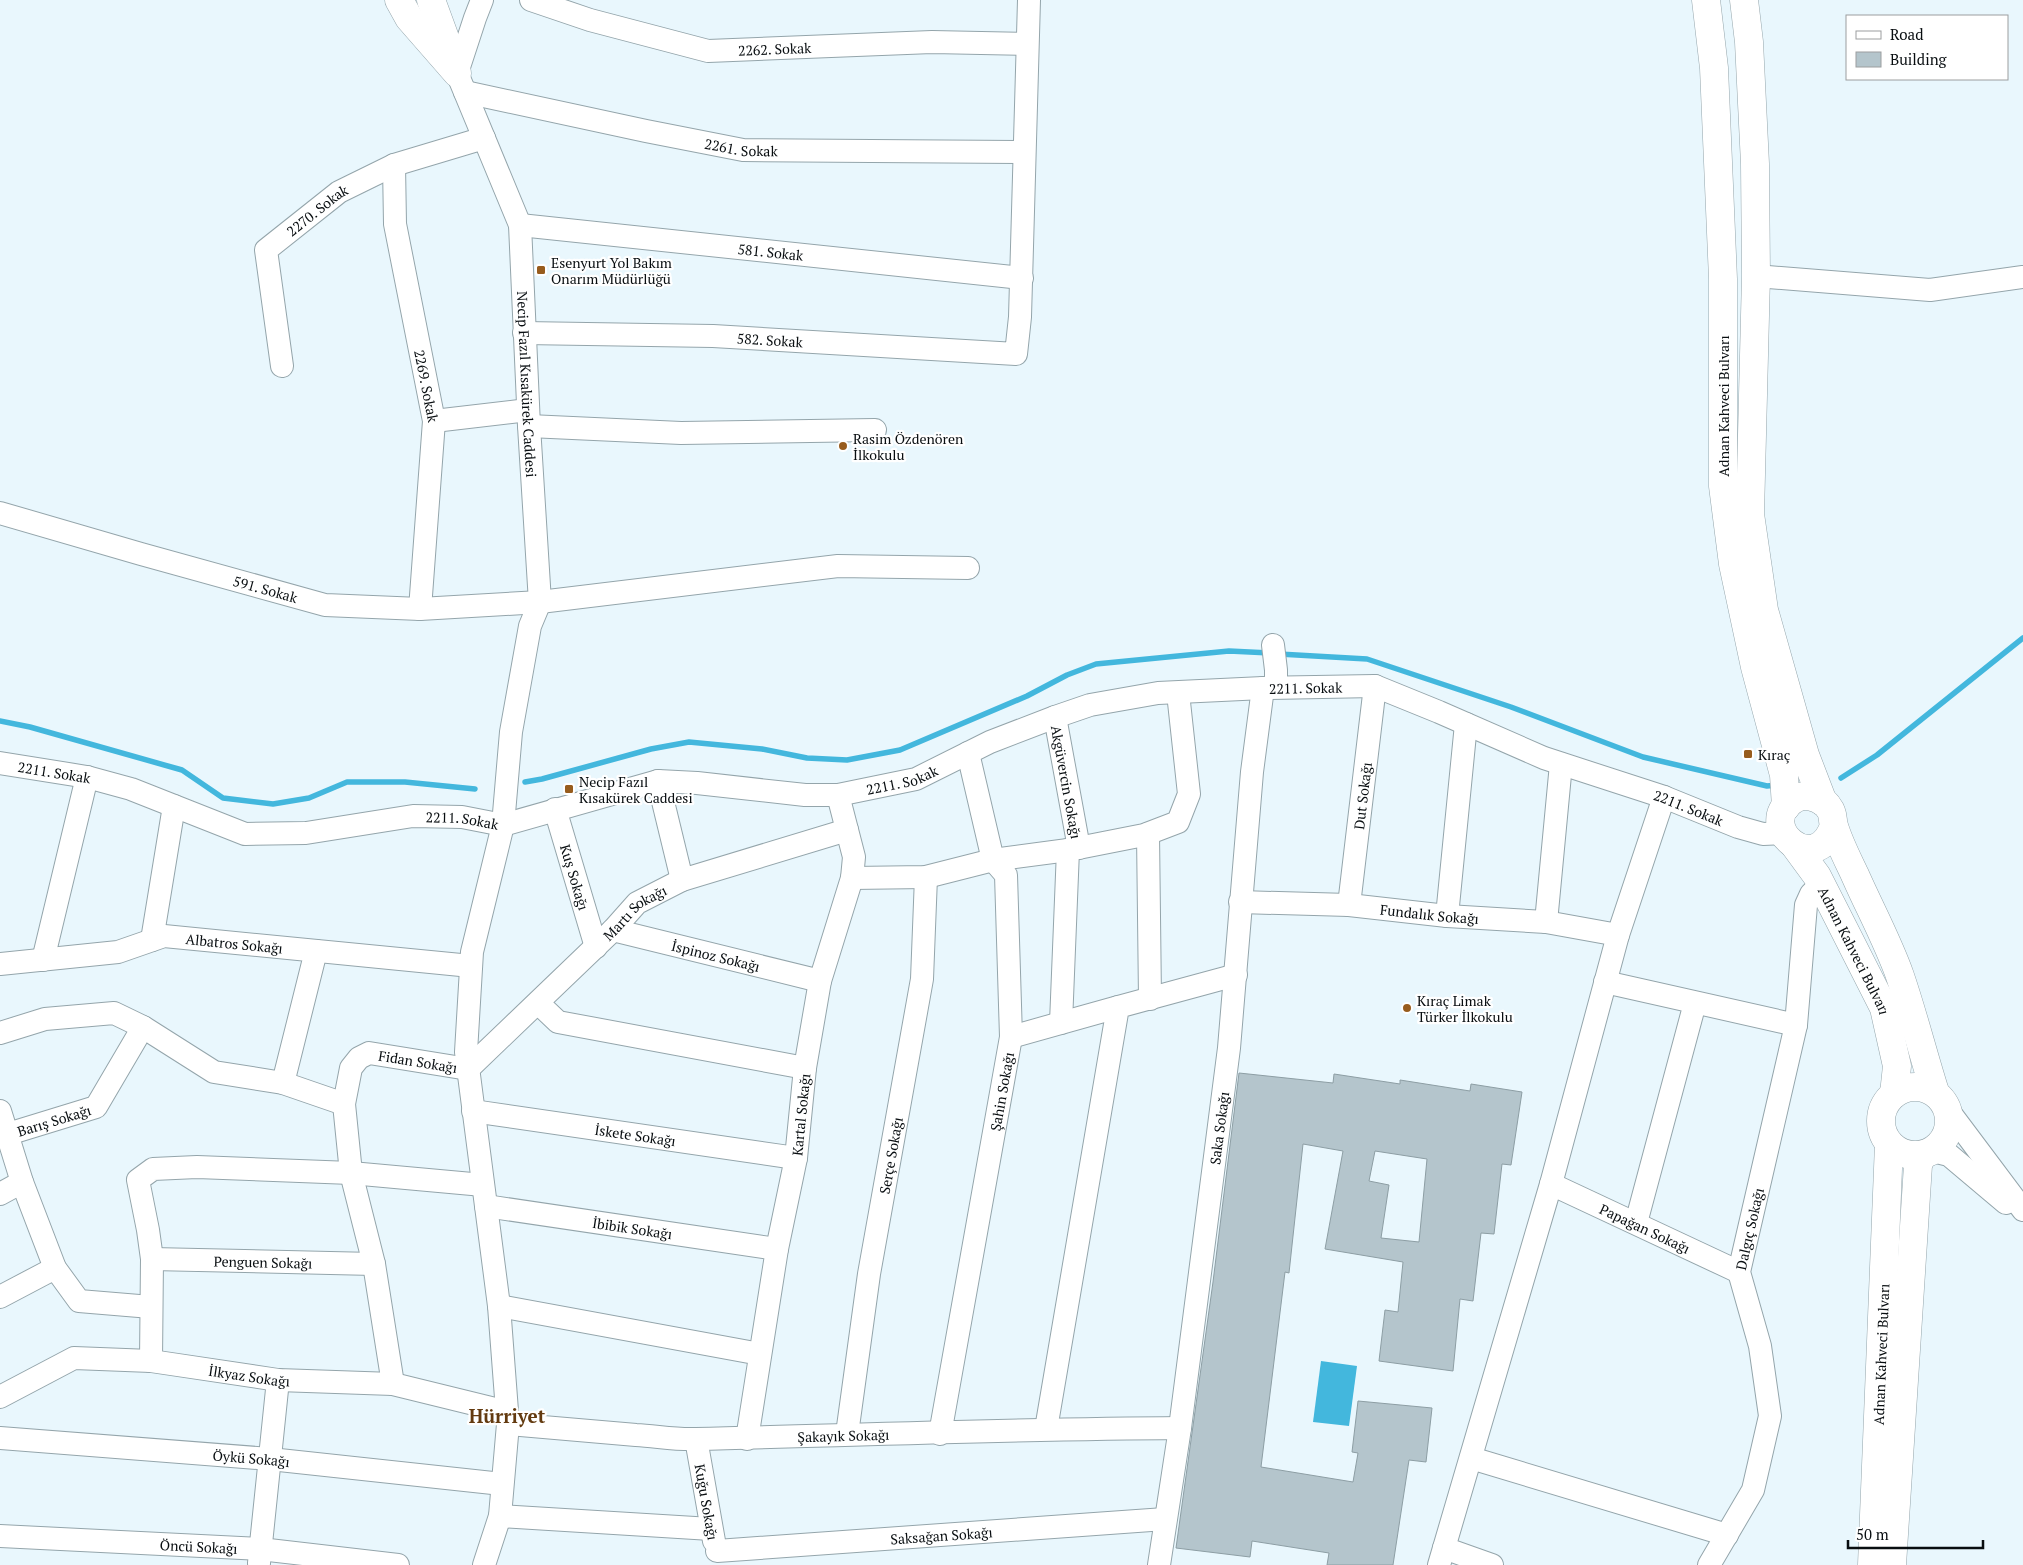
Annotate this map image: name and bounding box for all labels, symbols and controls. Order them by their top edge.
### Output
legend [1846,15,2008,80]
text: Road [1890,24,1923,44]
street label: 2262. Sokak [738,37,812,59]
text: Building [1890,49,1948,69]
street label: 2261. Sokak [703,133,779,160]
street label: 2270. Sokak [282,179,351,240]
street label: 581. Sokak [737,239,805,264]
place label: Esenyurt Yol Bakım Onarım Müdürlüğü [551,253,672,288]
marker: Esenyurt Yol Bakım Onarım Müdürlüğü [535,264,547,276]
street label: Necip Fazıl Kısakürek Caddesi [513,291,542,478]
street label: 582. Sokak [736,328,804,351]
street label: Adnan Kahveci Bulvarı [1714,335,1733,477]
street label: 2269. Sokak [411,348,444,424]
place label: Rasim Özdenören İlkokulu [853,429,964,464]
marker: Rasim Özdenören İlkokulu [837,440,849,452]
street label: 591. Sokak [231,571,301,607]
street label: 2211. Sokak [1269,677,1343,697]
street label: Akgüvercin Sokağı [1047,724,1087,840]
place label: Kıraç [1758,745,1790,764]
marker: Kıraç [1742,748,1754,760]
street label: 2211. Sokak [17,757,93,787]
street label: 2211. Sokak [865,760,941,798]
street label: Dut Sokağı [1349,761,1375,831]
place label: Necip Fazıl Kısakürek Caddesi [579,772,693,807]
marker: Necip Fazıl Kısakürek Caddesi [563,783,575,795]
street label: 2211. Sokak [1651,785,1727,830]
street label: 2211. Sokak [425,807,501,834]
street label: Kuş Sokağı [556,842,594,912]
street label: Martı Sokağı [599,880,670,944]
street label: Adnan Kahveci Bulvarı [1814,883,1895,1016]
street label: Fundalık Sokağı [1379,899,1479,927]
street label: Albatros Sokağı [185,929,284,957]
street label: İspinoz Sokağı [670,935,762,975]
place label: Kıraç Limak Türker İlkokulu [1417,991,1513,1026]
marker: Kıraç Limak Türker İlkokulu [1401,1002,1413,1014]
street label: Fidan Sokağı [377,1045,459,1077]
street label: Şahin Sokağı [985,1050,1018,1132]
street label: Kartal Sokağı [787,1072,814,1157]
street label: Saka Sokağı [1205,1090,1233,1166]
street label: Barış Sokağı [15,1100,93,1140]
street label: Serçe Sokağı [874,1115,907,1195]
street label: İskete Sokağı [593,1119,677,1150]
street label: Dalgıç Sokağı [1730,1186,1768,1272]
street label: Papağan Sokağı [1597,1199,1694,1257]
street label: İbibik Sokağı [591,1212,674,1243]
street label: Penguen Sokağı [213,1251,313,1272]
street label: Adnan Kahveci Bulvarı [1868,1283,1893,1425]
street label: İlkyaz Sokağı [207,1360,290,1390]
district label: Hürriyet [469,1403,546,1428]
street label: Şakayık Sokağı [797,1424,890,1446]
street label: Öykü Sokağı [212,1445,291,1471]
street label: Kuğu Sokağı [691,1462,723,1542]
scale bar [1848,1518,1983,1550]
street label: Saksağan Sokağı [890,1522,993,1548]
text: 50 m [1856,1524,1889,1544]
street label: Öncü Sokağı [159,1535,238,1557]

